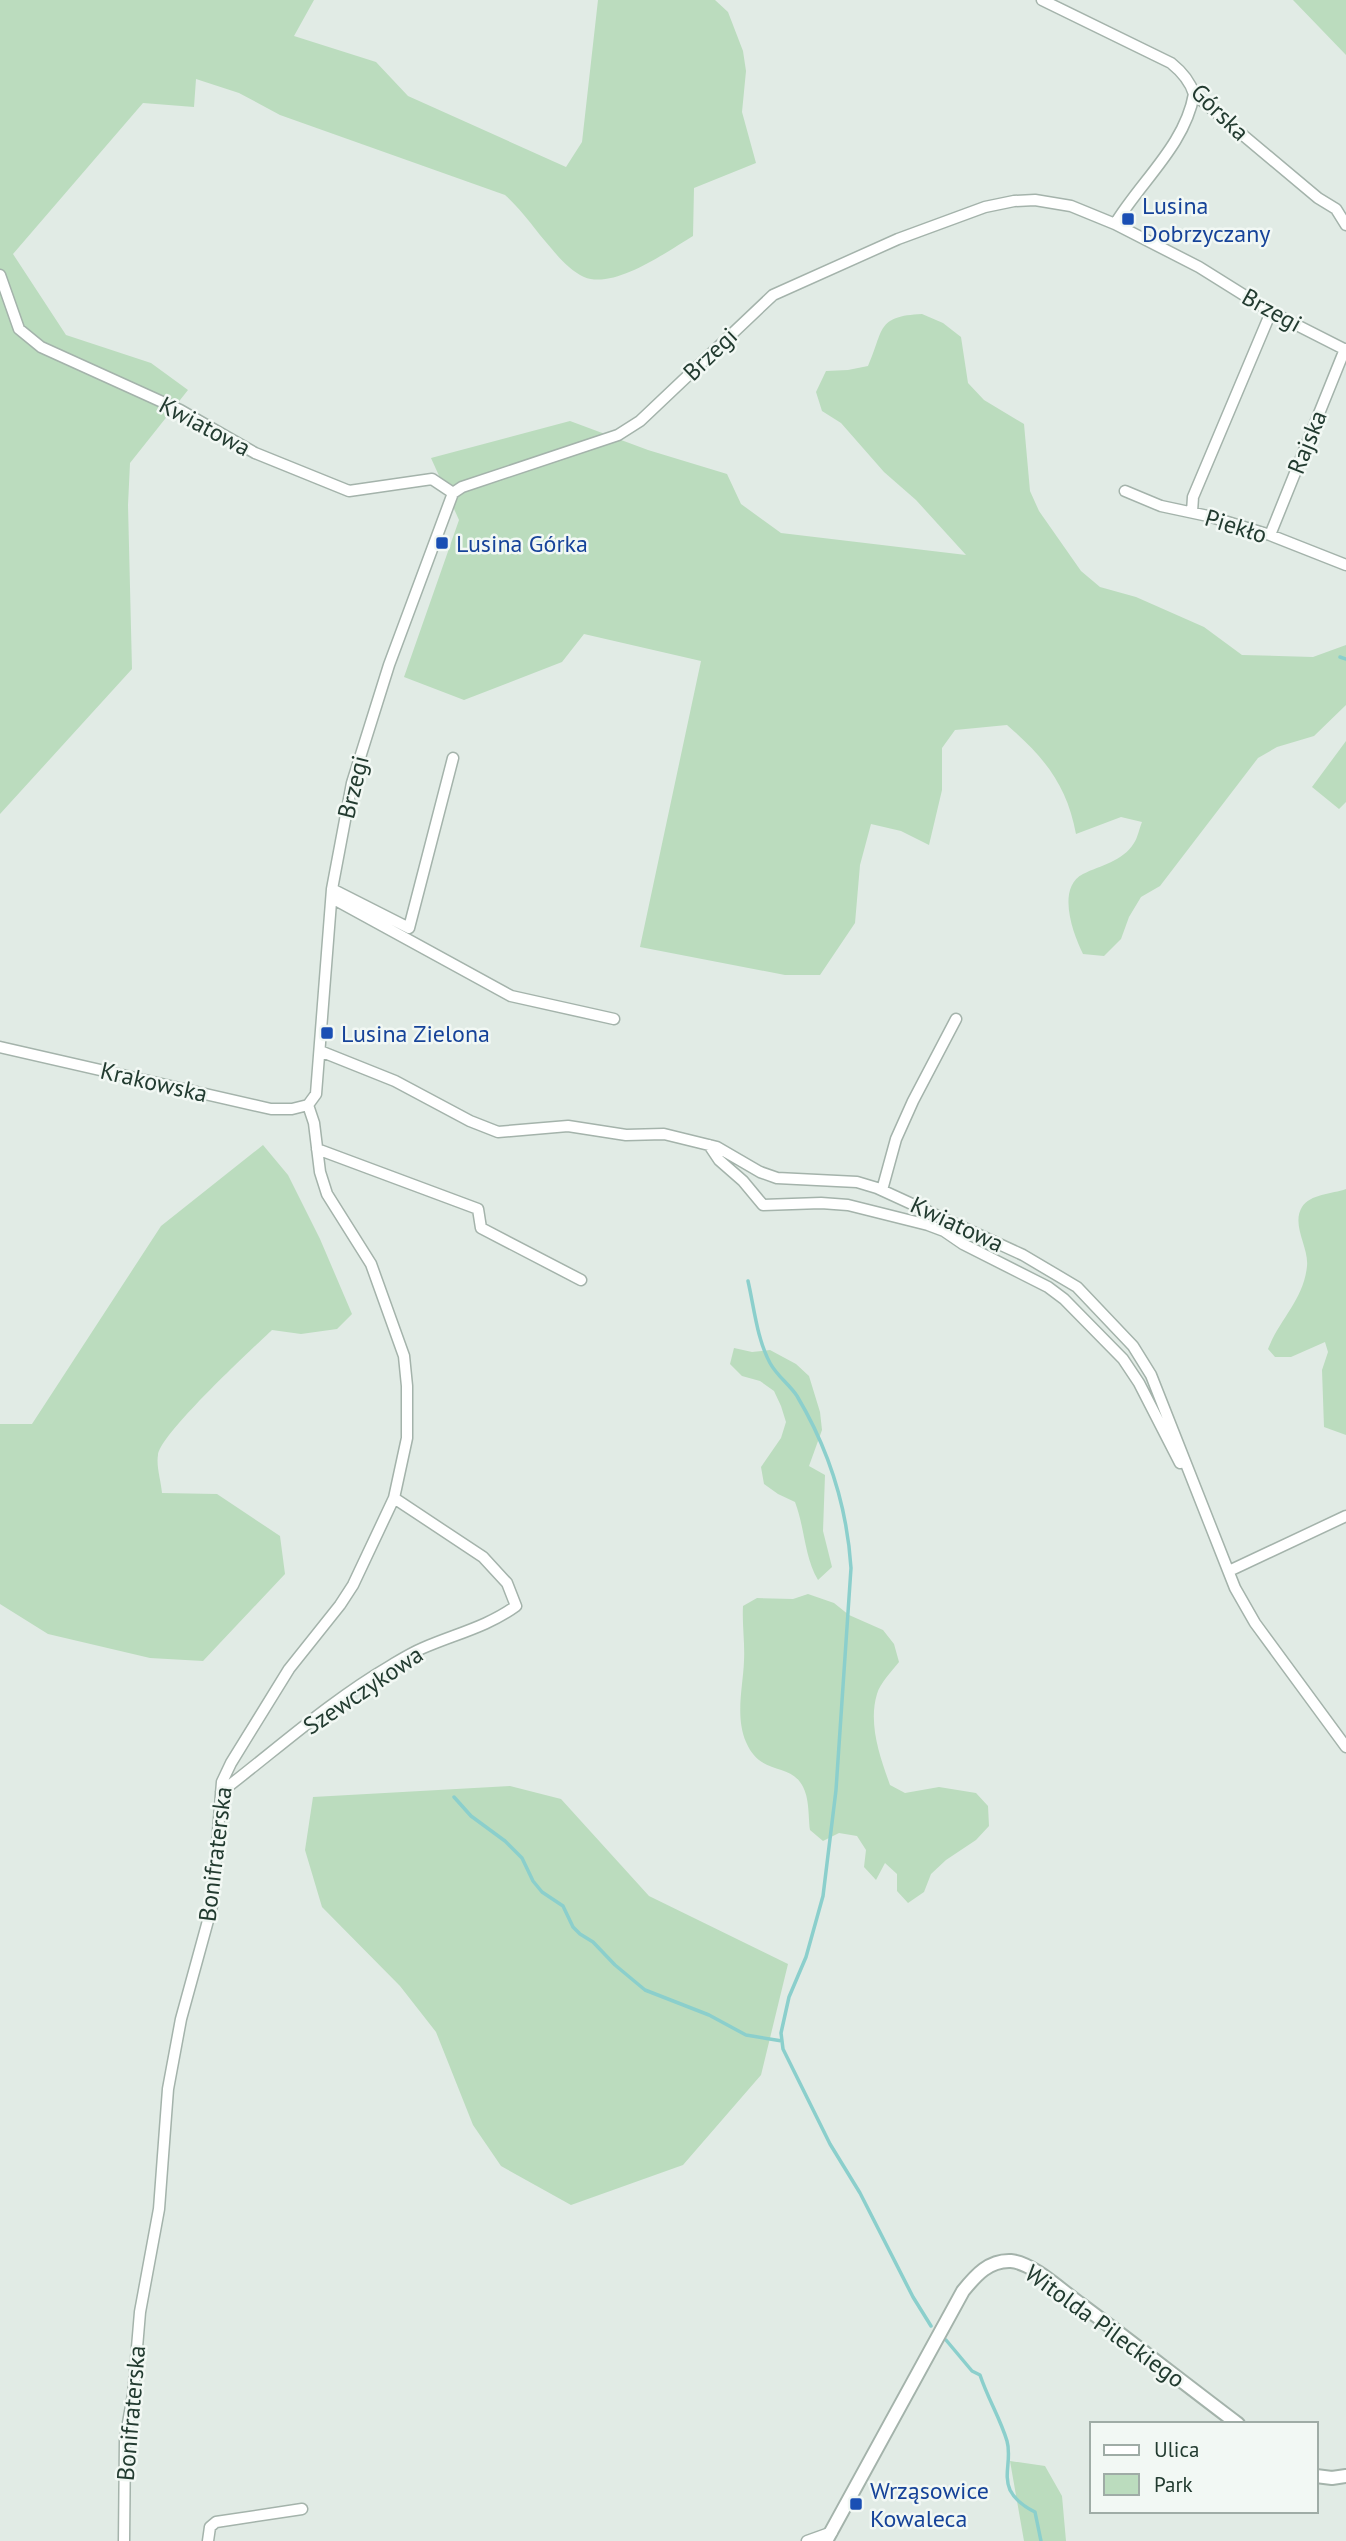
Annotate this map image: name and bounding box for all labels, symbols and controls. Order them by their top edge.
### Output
street label: Górska [1184,77,1256,147]
place label: Lusina Dobrzyczany [1142,190,1270,249]
marker: Lusina Dobrzyczany [1120,211,1136,227]
street label: Brzegi [1237,281,1307,339]
street label: Brzegi [676,321,744,387]
street label: Kwiatowa [154,389,256,463]
street label: Rajska [1280,406,1334,478]
street label: Piekło [1201,502,1271,550]
place label: Lusina Górka [456,528,588,559]
marker: Lusina Górka [434,535,450,551]
street label: Brzegi [330,752,376,822]
place label: Lusina Zielona [341,1018,490,1049]
marker: Lusina Zielona [319,1025,335,1041]
street label: Krakowska [97,1055,211,1109]
street label: Kwiatowa [905,1189,1009,1259]
street label: Szewczykowa [297,1639,429,1741]
street label: Bonifraterska [191,1785,239,1923]
street label: Witolda Pileckiego [1019,2257,1191,2395]
street label: Bonifraterska [110,2344,152,2482]
legend [1090,2422,1318,2513]
text: Ulica [1154,2436,1199,2463]
text: Park [1154,2471,1193,2498]
place label: Wrząsowice Kowaleca [870,2475,989,2534]
marker: Wrząsowice Kowaleca [848,2496,864,2512]

